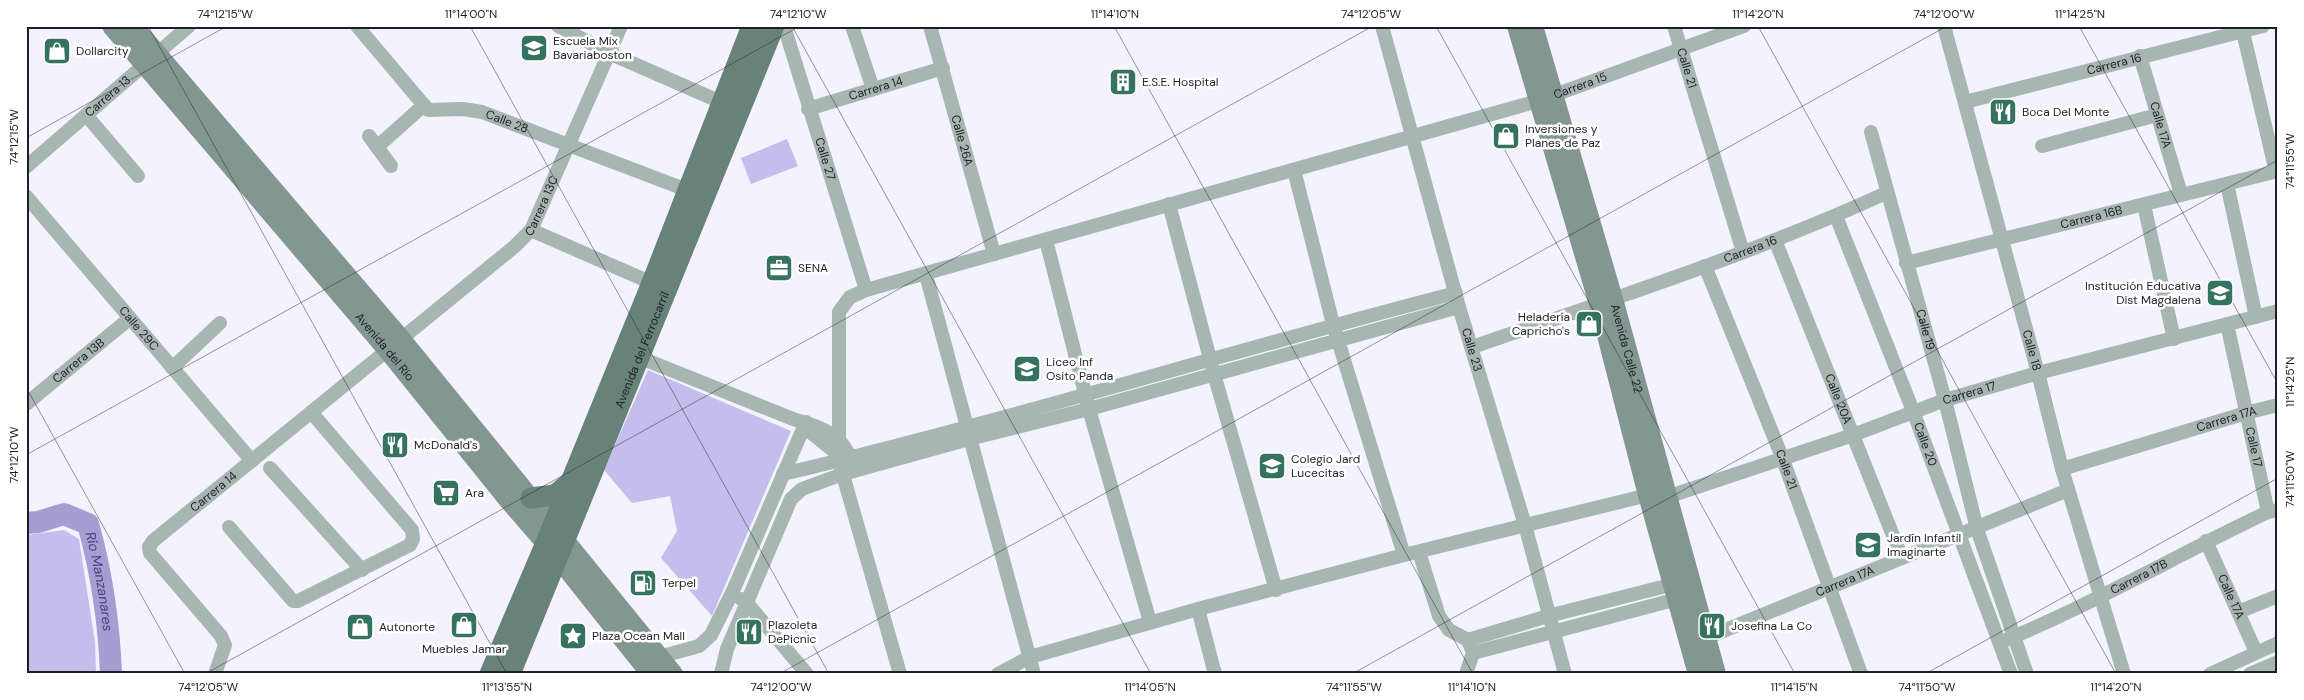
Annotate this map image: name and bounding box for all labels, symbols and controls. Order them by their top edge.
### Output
text: 74°12'15"W [197,6,253,22]
text: 11°14'00"N [445,6,497,22]
text: 74°12'10"W [770,6,827,22]
text: 11°14'10"N [1091,6,1139,22]
text: 74°12'05"W [1341,6,1401,22]
text: 11°14'20"N [1732,6,1784,22]
text: 74°12'00"W [1913,6,1975,22]
text: 11°14'25"N [2055,6,2105,22]
school or university icon: Escuela Mix Bavariaboston [519,33,549,63]
place label: Escuela Mix Bavariaboston [553,33,632,63]
shop icon: Dollarcity [42,36,72,66]
place label: Dollarcity [76,43,129,59]
street label: Calle 21 [1673,46,1701,90]
street label: Carrera 16 [2085,49,2143,79]
building icon: E.S.E. Hospital [1108,67,1138,97]
street label: Carrera 15 [1551,69,1609,103]
street label: Carrera 13 [81,72,134,121]
street label: Carrera 14 [847,73,905,104]
place label: E.S.E. Hospital [1142,74,1218,90]
restaurant icon: Boca Del Monte [1988,97,2018,127]
street label: Calle 17A [2146,100,2175,150]
place label: Boca Del Monte [2022,104,2110,120]
street label: Calle 28 [483,106,531,137]
text: 74°12'15"W [6,109,22,165]
street label: Calle 26A [947,113,977,168]
shop icon: Inversiones y Planes de Paz [1491,121,1521,151]
place label: Inversiones y Planes de Paz [1525,121,1600,151]
text: 74°11'55"W [2282,133,2298,189]
street label: Calle 27 [811,136,839,182]
street label: Carrera 13C [521,173,562,240]
street label: Carrera 16B [2059,202,2124,233]
street label: Carrera 16 [1721,232,1779,267]
office icon: SENA [764,253,794,283]
place label: SENA [798,260,828,276]
place label: Institución Educativa Dist Magdalena [2085,278,2201,308]
school or university icon: Institución Educativa Dist Magdalena [2205,278,2235,308]
street label: Avenida del Ferrocarril [611,289,673,410]
street label: Avenida Calle 22 [1607,302,1647,395]
street label: Calle 29C [115,303,163,354]
street label: Calle 19 [1912,307,1939,352]
street label: Avenida del Río [351,309,418,384]
place label: Heladería Capricho's [1512,309,1570,339]
shop icon: Heladería Capricho's [1574,309,1604,339]
street label: Calle 23 [1458,326,1486,373]
street label: Calle 18 [2019,328,2045,372]
street label: Carrera 13B [49,335,108,387]
school or university icon: Liceo Inf Osito Panda [1012,354,1042,384]
place label: Liceo Inf Osito Panda [1046,354,1113,384]
text: 11°14'25"N [2282,357,2298,407]
street label: Calle 20A [1821,371,1856,426]
street label: Carrera 17 [1941,378,1998,408]
street label: Carrera 17A [2195,403,2258,436]
street label: Calle 20 [1910,420,1941,468]
text: 74°12'10"W [6,426,22,483]
street label: Calle 17 [2242,426,2266,469]
restaurant icon: McDonald's [380,430,410,460]
place label: McDonald's [414,437,478,453]
street label: Calle 21 [1772,447,1801,491]
text: 74°11'50"W [2282,450,2298,507]
school or university icon: Colegio Jard Lucecitas [1257,451,1287,481]
place label: Colegio Jard Lucecitas [1291,451,1360,481]
street label: Carrera 14 [187,468,240,516]
supermarket icon: Ara [431,478,461,508]
place label: Ara [465,485,484,501]
water label: Río Manzanares [81,530,117,632]
school or university icon: Jardín Infantil Imaginarte [1853,530,1883,560]
place label: Jardín Infantil Imaginarte [1887,530,1961,560]
street label: Carrera 17B [2108,556,2170,598]
street label: Carrera 17A [1813,562,1877,600]
fuel station icon: Terpel [628,568,658,598]
street label: Calle 17A [2214,572,2248,622]
place label: Terpel [662,575,696,591]
shop icon: Muebles Jamar [449,610,479,640]
restaurant icon: Josefina La Co [1697,611,1727,641]
shop icon: Autonorte [345,612,375,642]
restaurant icon: Plazoleta DePicnic [734,617,764,647]
place label: Plazoleta DePicnic [768,617,817,647]
place label: Josefina La Co [1731,618,1812,634]
place label: Autonorte [379,619,435,635]
place icon: Plaza Ocean Mall [558,621,588,651]
place label: Plaza Ocean Mall [592,628,685,644]
place label: Muebles Jamar [422,641,507,657]
text: 74°12'05"W [178,679,238,695]
text: 11°13'55"N [482,679,532,695]
text: 74°12'00"W [750,679,812,695]
text: 11°14'05"N [1124,679,1176,695]
text: 74°11'55"W [1326,679,1382,695]
text: 11°14'10"N [1448,679,1496,695]
text: 11°14'15"N [1770,679,1818,695]
text: 74°11'50"W [1899,679,1956,695]
text: 11°14'20"N [2090,679,2142,695]

